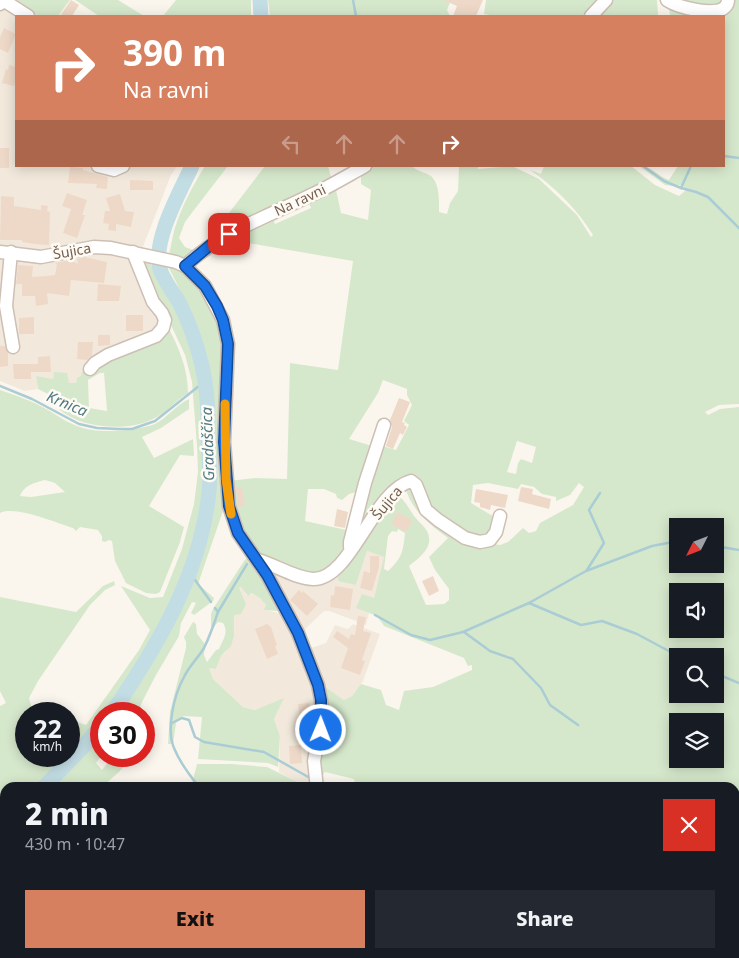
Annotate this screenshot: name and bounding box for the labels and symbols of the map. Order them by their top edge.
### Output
street label: Na ravni [271,179,329,220]
pin [208,213,250,255]
street label: Šujica [51,238,92,263]
water label: Krnica [44,386,91,421]
water label: Gradaščica [196,406,218,481]
street label: Šujica [367,482,406,523]
north arrow [669,518,724,572]
speed limit sign: 30 [90,702,155,767]
position arrow [294,703,346,755]

